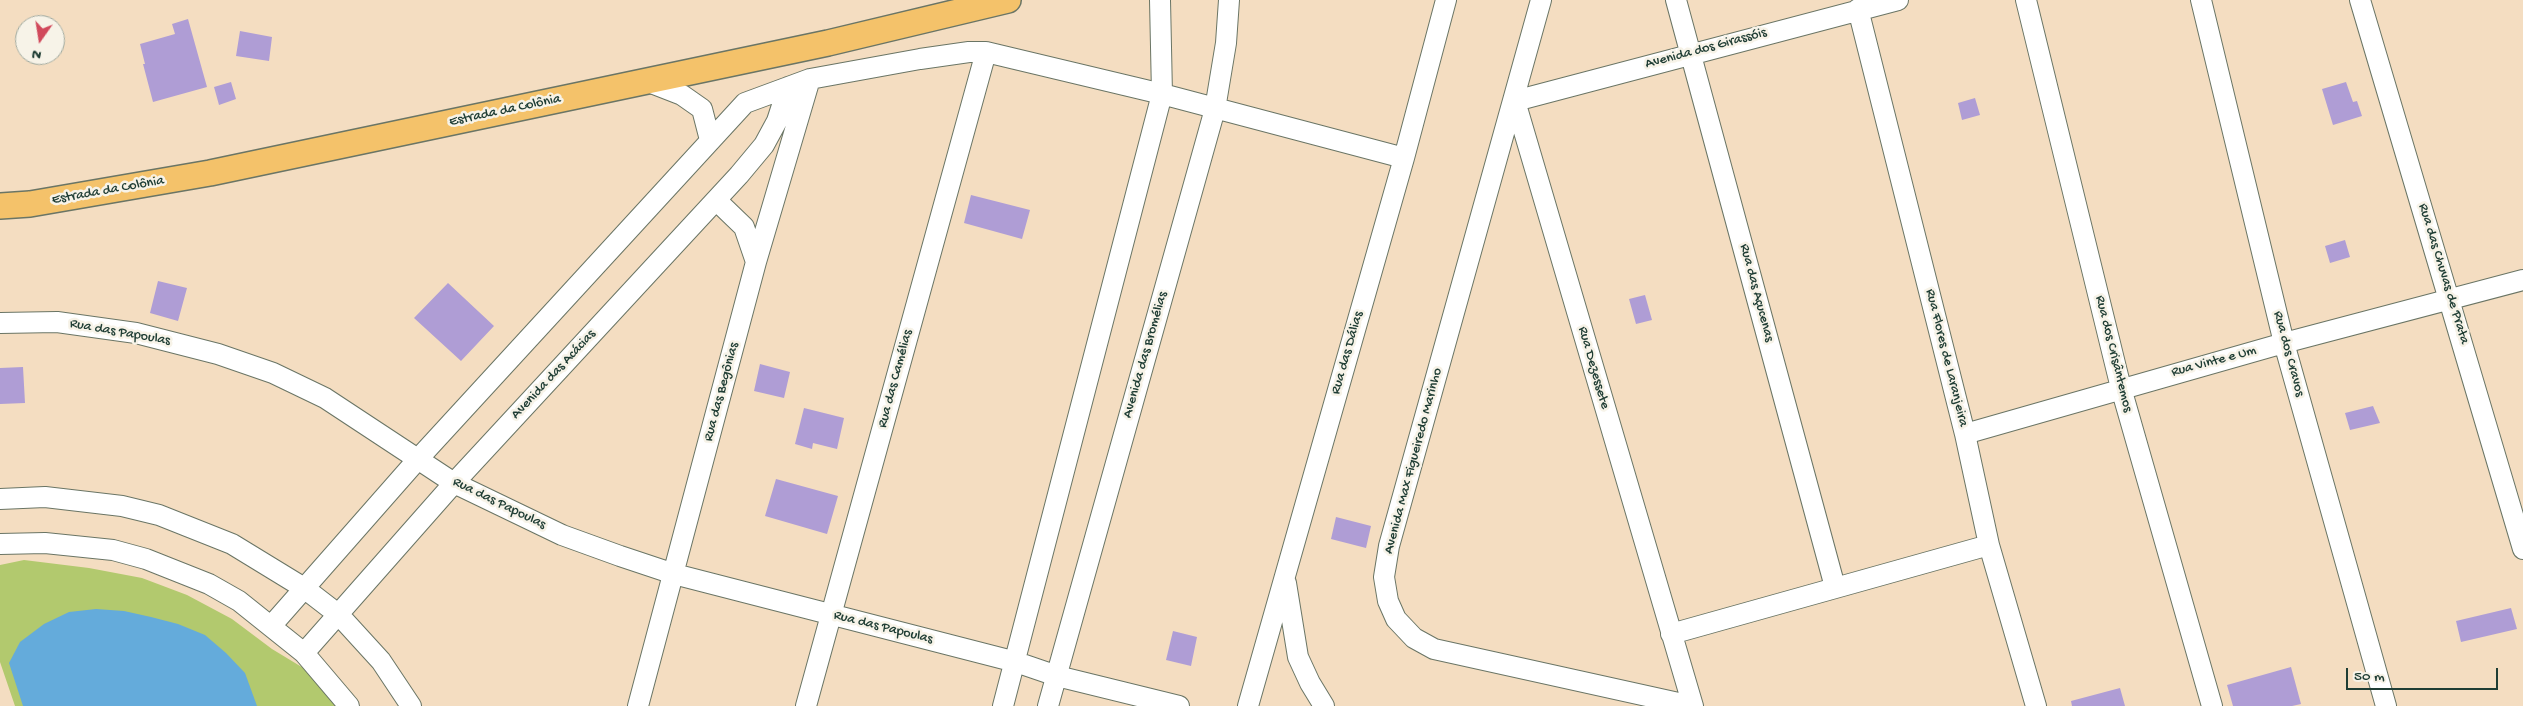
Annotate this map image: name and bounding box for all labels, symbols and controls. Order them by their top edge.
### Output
north arrow [15,15,65,65]
street label: Avenida dos Girassóis [1643,25,1769,73]
text: N [30,45,43,63]
street label: Estrada da Colônia [448,91,562,131]
street label: Estrada da Colônia [51,173,165,209]
street label: Rua das Chuvas de Prata [2414,202,2472,346]
street label: Rua das Açucenas [1735,242,1777,344]
street label: Rua Flores de Laranjeira [1921,287,1971,429]
street label: Avenida das Bromélias [1120,290,1172,420]
street label: Rua dos Crisântemos [2090,294,2136,414]
street label: Rua dos Cravos [2269,309,2307,399]
street label: Rua das Dálias [1328,310,1368,396]
street label: Rua das Papoulas [68,316,172,350]
street label: Rua Dezessete [1573,325,1613,411]
street label: Avenida das Acácias [508,327,600,423]
street label: Rua das Camélias [875,328,917,430]
street label: Rua das Begônias [701,341,743,443]
street label: Rua Vinte e Um [2170,343,2258,381]
street label: Avenida Max Figueiredo Marinho [1381,366,1447,556]
street label: Rua das Papoulas [450,474,548,534]
street label: Rua das Papoulas [832,608,934,648]
scale bar [2348,658,2500,690]
text: 50 m [2354,668,2385,686]

